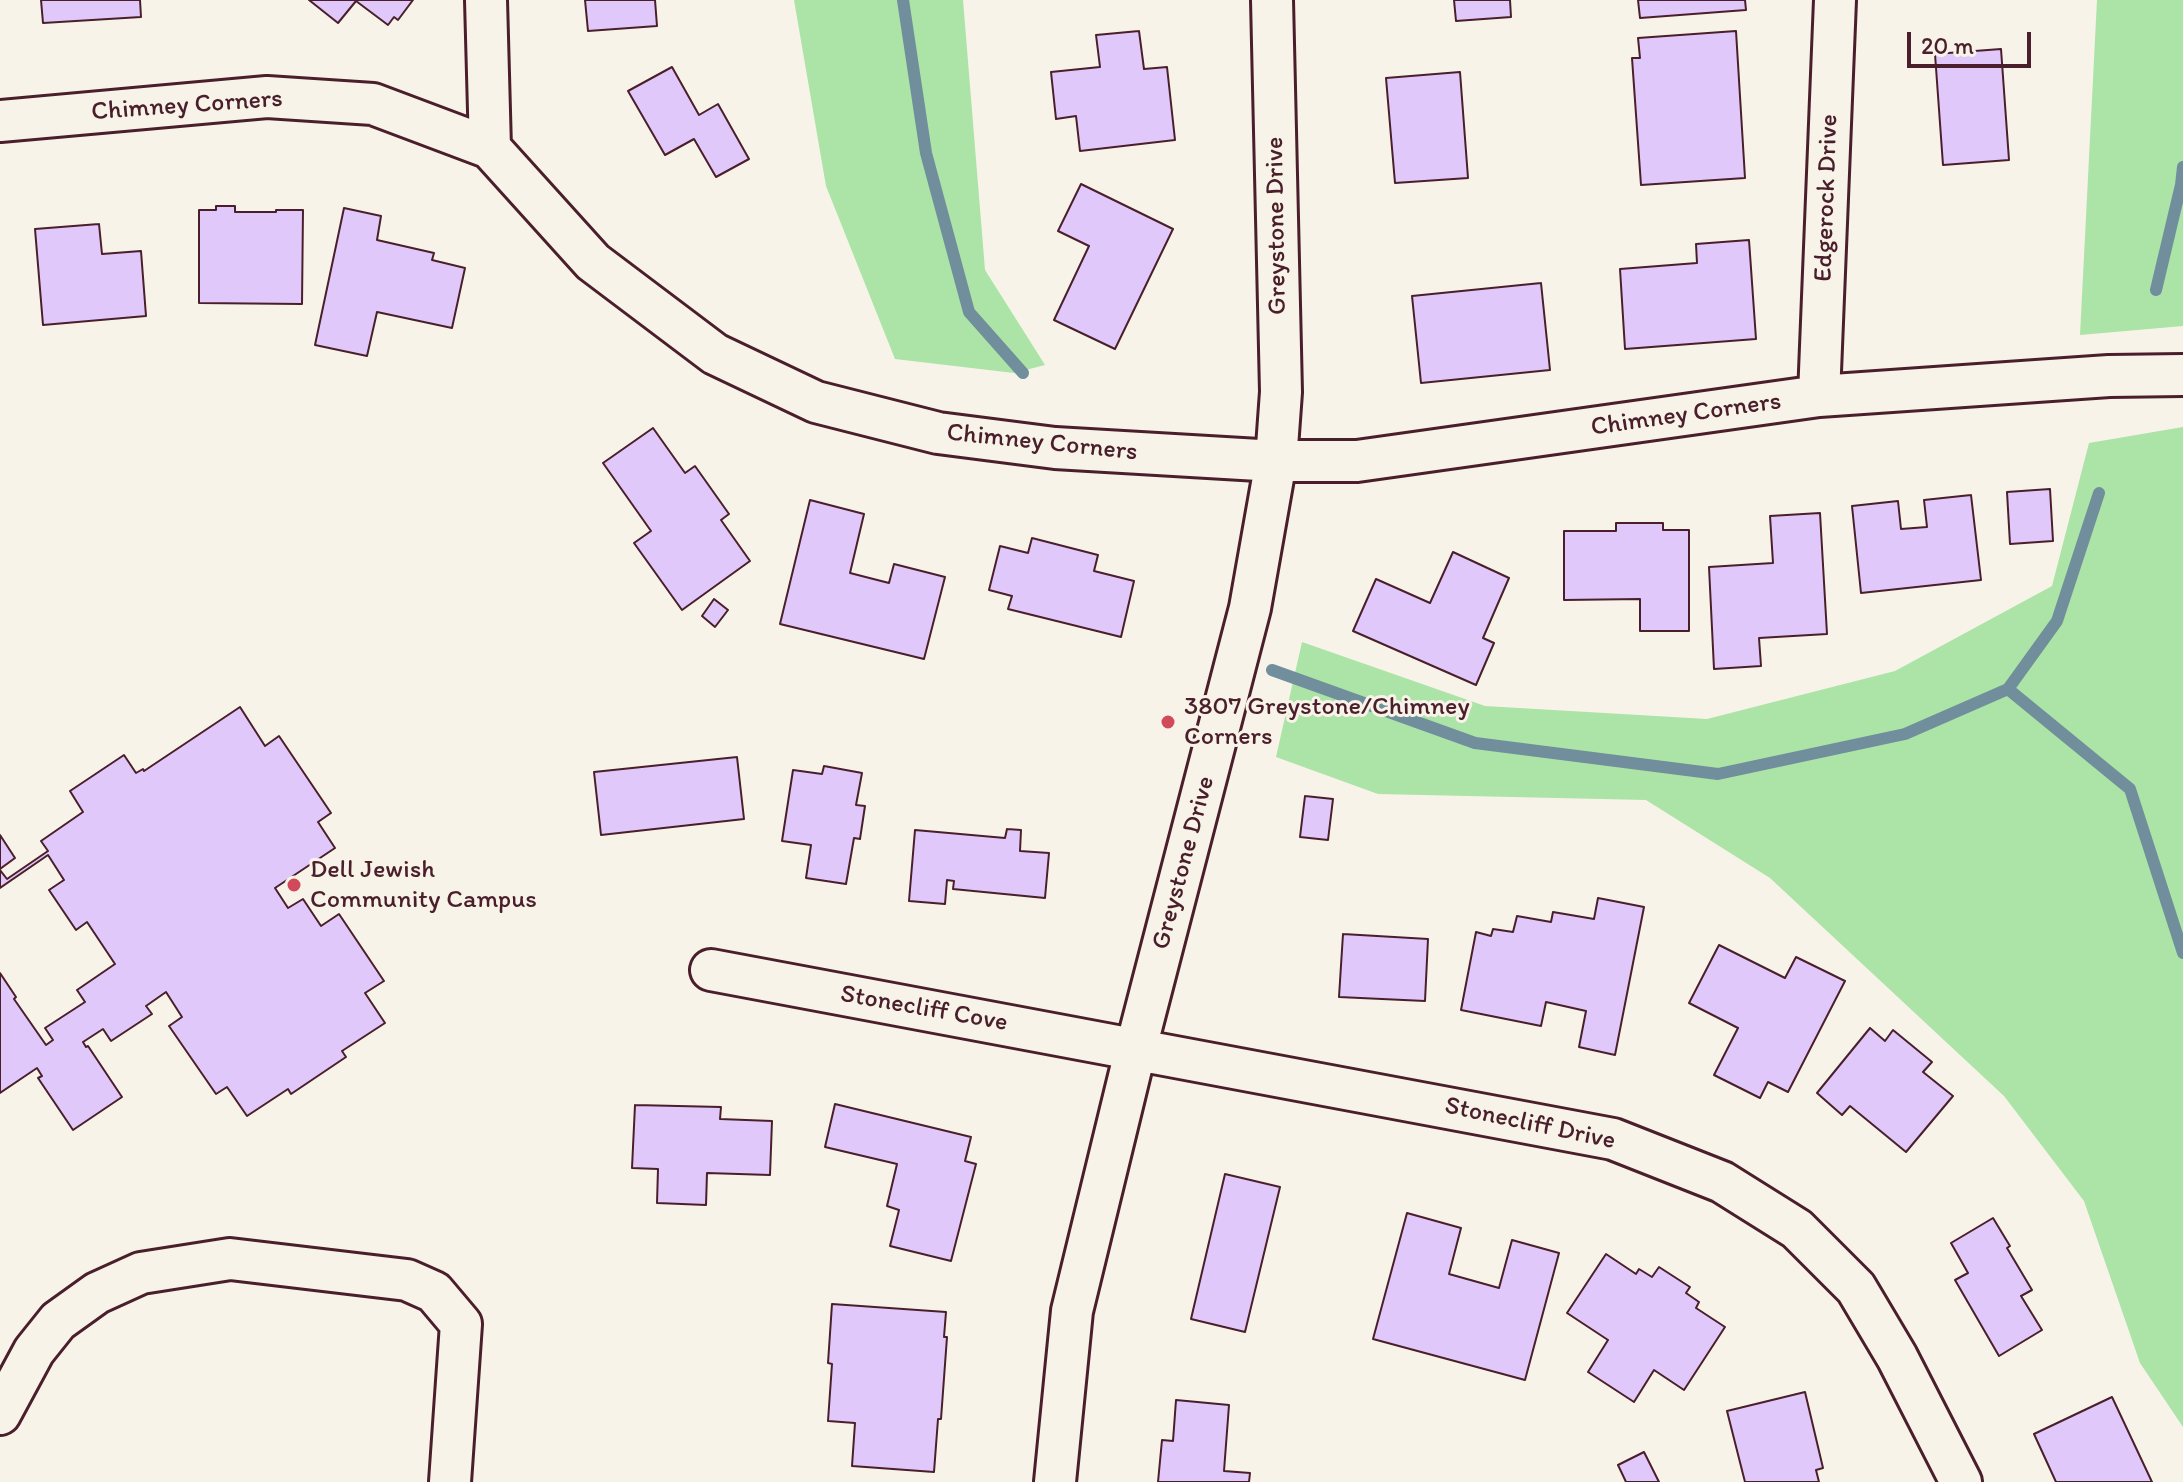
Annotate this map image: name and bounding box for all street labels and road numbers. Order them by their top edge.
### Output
street label: Chimney Corners [90,84,284,128]
street label: Edgerock Drive [1808,114,1846,282]
street label: Greystone Drive [1260,137,1294,315]
street label: Chimney Corners [1589,386,1783,444]
street label: Chimney Corners [945,417,1139,469]
street label: Greystone Drive [1146,773,1222,953]
street label: Stonecliff Cove [838,979,1010,1039]
street label: Stonecliff Drive [1442,1091,1618,1157]

